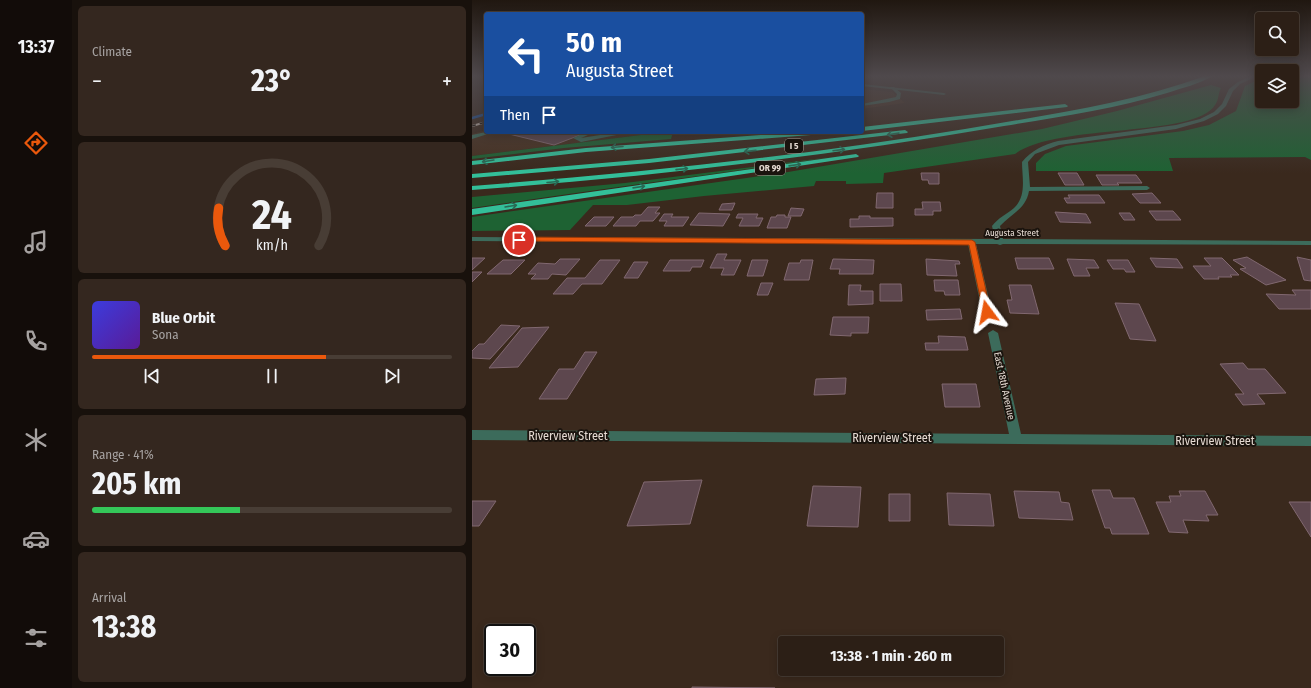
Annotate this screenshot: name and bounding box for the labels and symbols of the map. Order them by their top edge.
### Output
one-way arrow [887,130,900,138]
road number: I 5 [785,139,803,153]
one-way arrow [611,143,624,151]
one-way arrow [832,146,845,154]
one-way arrow [744,147,757,155]
one-way arrow [482,157,495,165]
road number: OR 99 [755,161,785,175]
one-way arrow [789,161,802,169]
one-way arrow [675,165,688,173]
one-way arrow [546,178,559,185]
one-way arrow [632,183,645,191]
one-way arrow [504,202,517,210]
pin [502,223,536,257]
street label: Augusta Street [985,228,1039,238]
position arrow [966,291,1008,333]
street label: East 18th Avenue [991,351,1017,421]
street label: Riverview Street [528,429,608,443]
street label: Riverview Street [852,431,932,445]
street label: Riverview Street [1175,434,1255,448]
speed limit sign: 30 [484,624,536,676]

